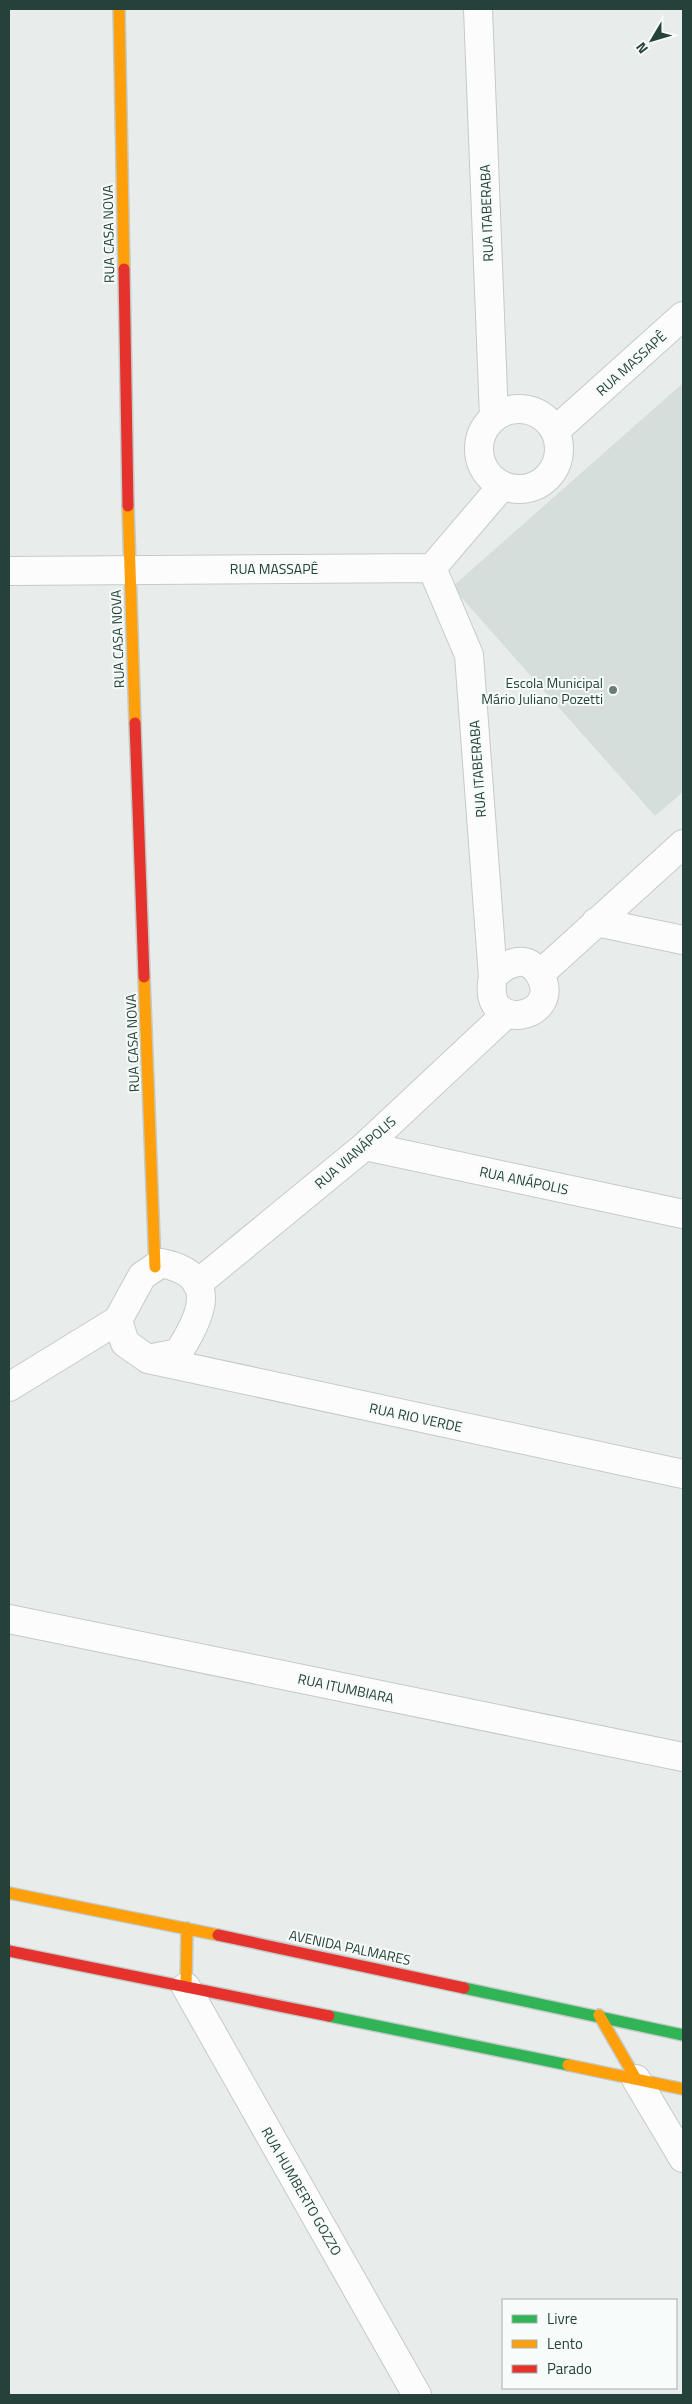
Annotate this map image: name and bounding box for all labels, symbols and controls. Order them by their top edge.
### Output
north arrow [627,15,677,65]
text: N [630,38,653,59]
street label: RUA ITABERABA [474,163,498,262]
street label: RUA CASA NOVA [97,184,119,283]
street label: RUA MASSAPÊ [591,325,671,400]
street label: RUA MASSAPÊ [230,558,318,579]
street label: RUA CASA NOVA [105,589,129,689]
place label: Escola Municipal Mário Juliano Pozetti [481,672,603,709]
marker: Escola Municipal Mário Juliano Pozetti [607,684,619,696]
street label: RUA ITABERABA [463,719,491,818]
street label: RUA CASA NOVA [120,993,144,1093]
street label: RUA VIANÁPOLIS [310,1111,400,1193]
street label: RUA ANÁPOLIS [478,1160,570,1200]
street label: RUA RIO VERDE [368,1397,465,1437]
street label: RUA ITUMBIARA [296,1668,397,1709]
street label: AVENIDA PALMARES [287,1924,413,1970]
street label: RUA HUMBERTO GOZZO [257,2123,347,2259]
legend [502,2299,677,2389]
text: Livre [547,2307,577,2330]
text: Lento [547,2332,583,2355]
text: Parado [547,2357,592,2380]

